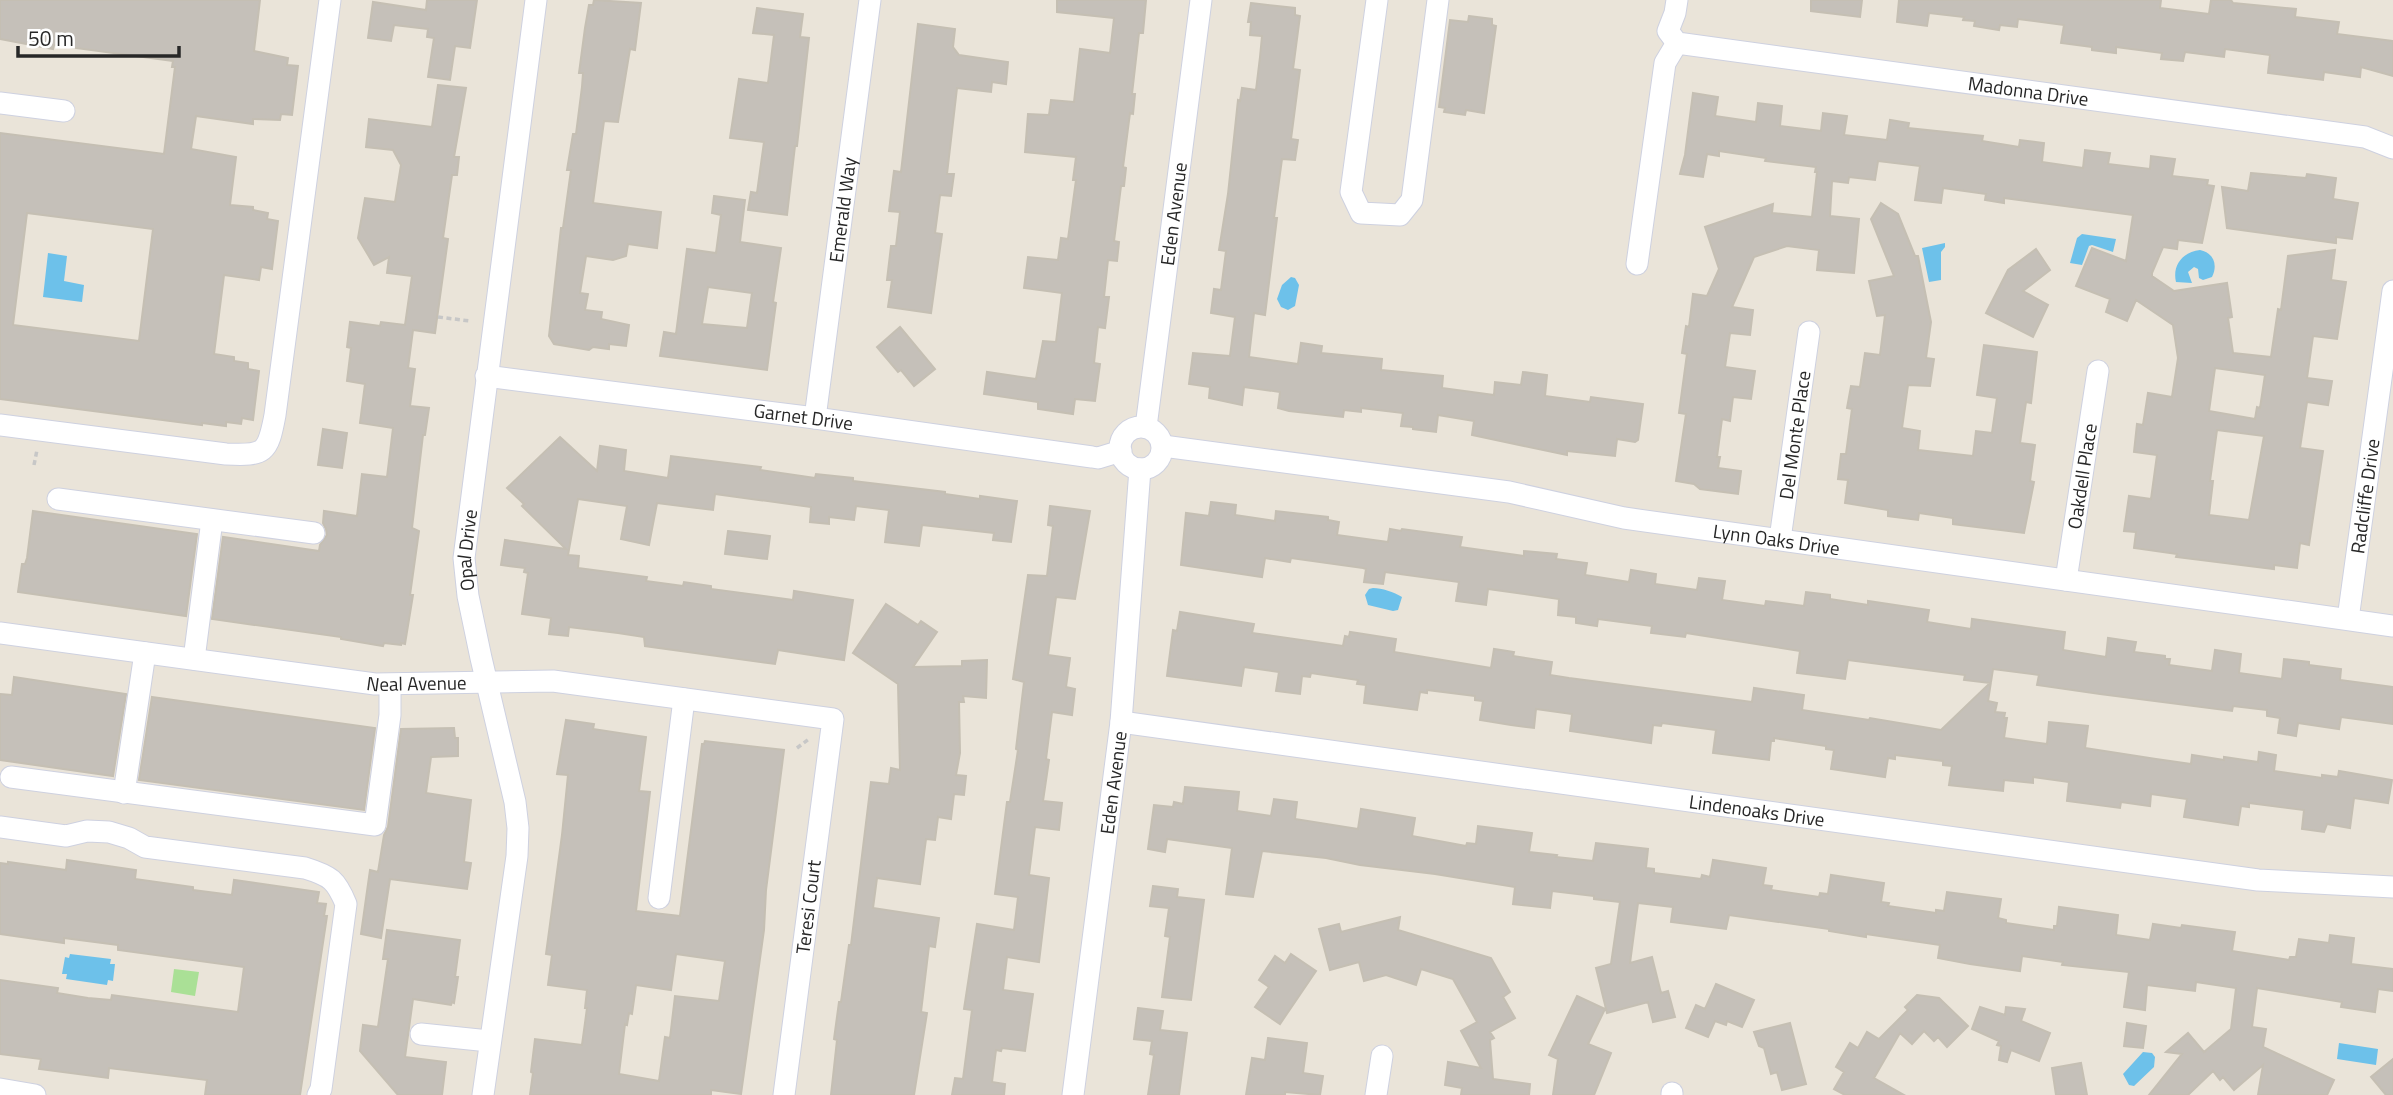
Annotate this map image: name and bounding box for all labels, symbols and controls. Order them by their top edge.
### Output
scale bar [18,14,178,58]
text: 50 m [28,22,74,54]
street label: Madonna Drive [1966,68,2090,113]
street label: Emerald Way [821,155,863,264]
street label: Eden Avenue [1152,160,1194,267]
street label: Del Monte Place [1771,369,1817,501]
street label: Garnet Drive [752,395,855,437]
street label: Oakdell Place [2059,421,2104,531]
street label: Radcliffe Drive [2342,437,2387,556]
street label: Opal Drive [449,507,484,593]
street label: Lynn Oaks Drive [1711,516,1842,562]
street label: Neal Avenue [365,667,467,698]
street label: Eden Avenue [1092,729,1134,836]
street label: Lindenoaks Drive [1687,786,1827,834]
street label: Teresi Court [787,858,828,956]

